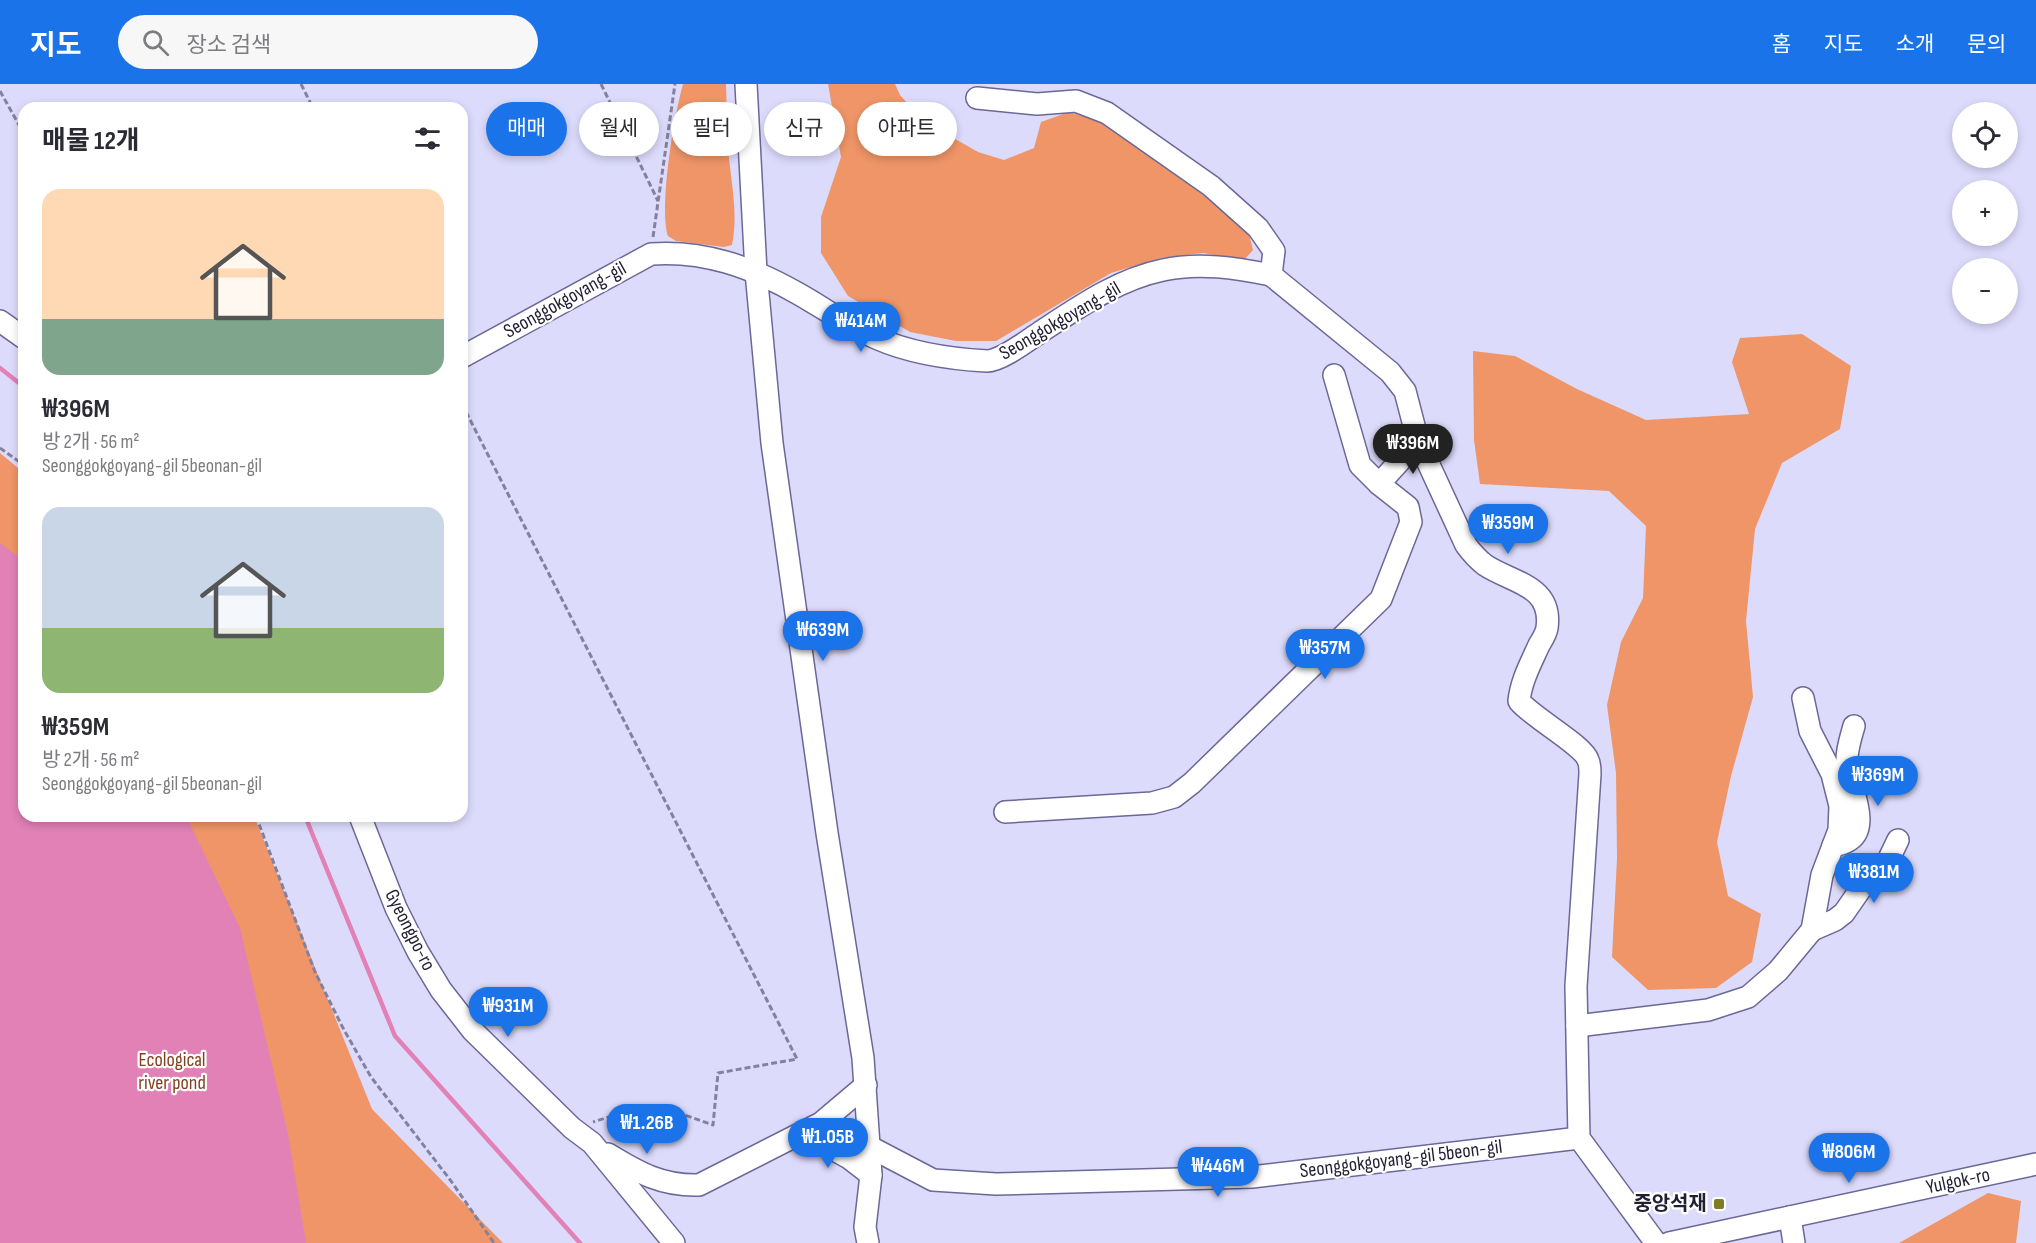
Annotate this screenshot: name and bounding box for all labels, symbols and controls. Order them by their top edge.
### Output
search box [118,15,538,69]
icon: search [139,26,172,59]
text: 지도 [30,29,82,62]
text: 장소 검색 [187,32,271,59]
text: 홈 [1772,32,1791,57]
text: 지도 [1824,32,1863,57]
text: 소개 [1896,32,1934,57]
text: 문의 [1967,32,2006,57]
chip: 매매 [486,102,567,156]
chip: 월세 [579,102,659,156]
chip: 필터 [671,102,752,156]
chip: 신규 [764,102,845,156]
chip: 아파트 [857,102,957,156]
map controls [1952,102,2018,324]
button: locate [1952,102,2018,168]
icon: filters [411,122,444,155]
text: 매물 12개 [42,126,140,157]
button: + [1952,180,2018,246]
icon: home [189,228,297,336]
street label: Seonggokgoyang-gil [500,256,630,344]
button: − [1952,258,2018,324]
street label: Seonggokgoyang-gil [995,277,1125,365]
pin: ₩414M [819,302,903,353]
text: ₩414M [835,309,887,333]
text: ₩396M [42,394,110,425]
pin: ₩396M [1371,424,1455,475]
text: 방 2개 · 56 m² [42,430,140,454]
text: ₩396M [1387,431,1439,455]
text: Seonggokgoyang-gil 5beonan-gil [42,454,262,478]
pin: ₩359M [1466,504,1550,555]
text: ₩359M [1482,511,1534,535]
icon: home [189,546,297,654]
pin: ₩639M [781,611,865,662]
text: ₩639M [797,618,849,642]
pin: ₩357M [1283,629,1367,680]
text: ₩357M [1300,636,1350,660]
text: ₩359M [42,712,109,743]
text: 방 2개 · 56 m² [42,748,140,772]
pin: ₩369M [1836,756,1920,807]
text: ₩369M [1852,763,1904,787]
text: Seonggokgoyang-gil 5beonan-gil [42,772,262,796]
pin: ₩381M [1832,853,1916,904]
text: ₩381M [1849,860,1899,884]
street label: Gyeongpo-ro [379,885,441,975]
pin: ₩931M [466,987,550,1038]
text: ₩931M [483,994,533,1018]
park label: Ecological river pond [138,1048,206,1095]
pin: ₩1.26B [598,1104,696,1155]
text: ₩1.26B [621,1111,673,1135]
pin: ₩1.05B [779,1118,877,1169]
text: ₩1.05B [802,1125,854,1149]
pin: ₩806M [1807,1133,1891,1184]
street label: Seonggokgoyang-gil 5beon-gil [1298,1135,1504,1183]
text: ₩806M [1823,1140,1875,1164]
pin: ₩446M [1176,1147,1260,1198]
text: ₩446M [1192,1154,1244,1178]
street label: Yulgok-ro [1924,1163,1992,1199]
place label: 중앙석재 [1633,1192,1707,1216]
marker: 중앙석재 [1712,1197,1726,1211]

